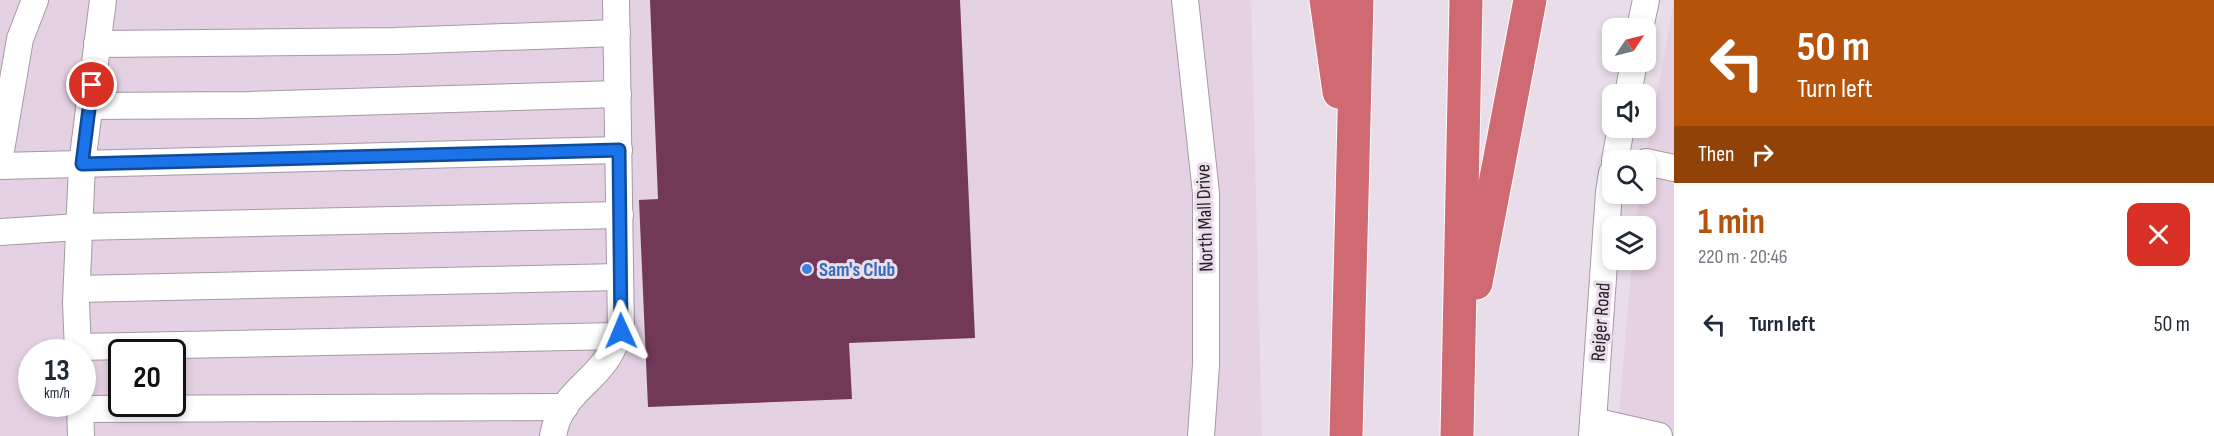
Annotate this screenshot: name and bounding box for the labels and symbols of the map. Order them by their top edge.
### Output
north arrow [1602,18,1656,72]
pin [66,59,117,110]
street label: North Mall Drive [1191,164,1219,272]
place label: Sam's Club [819,258,895,282]
marker: Sam's Club [800,262,814,276]
street label: Reiger Road [1586,282,1616,362]
position arrow [589,299,653,363]
speed limit sign: 20 [108,339,186,417]

